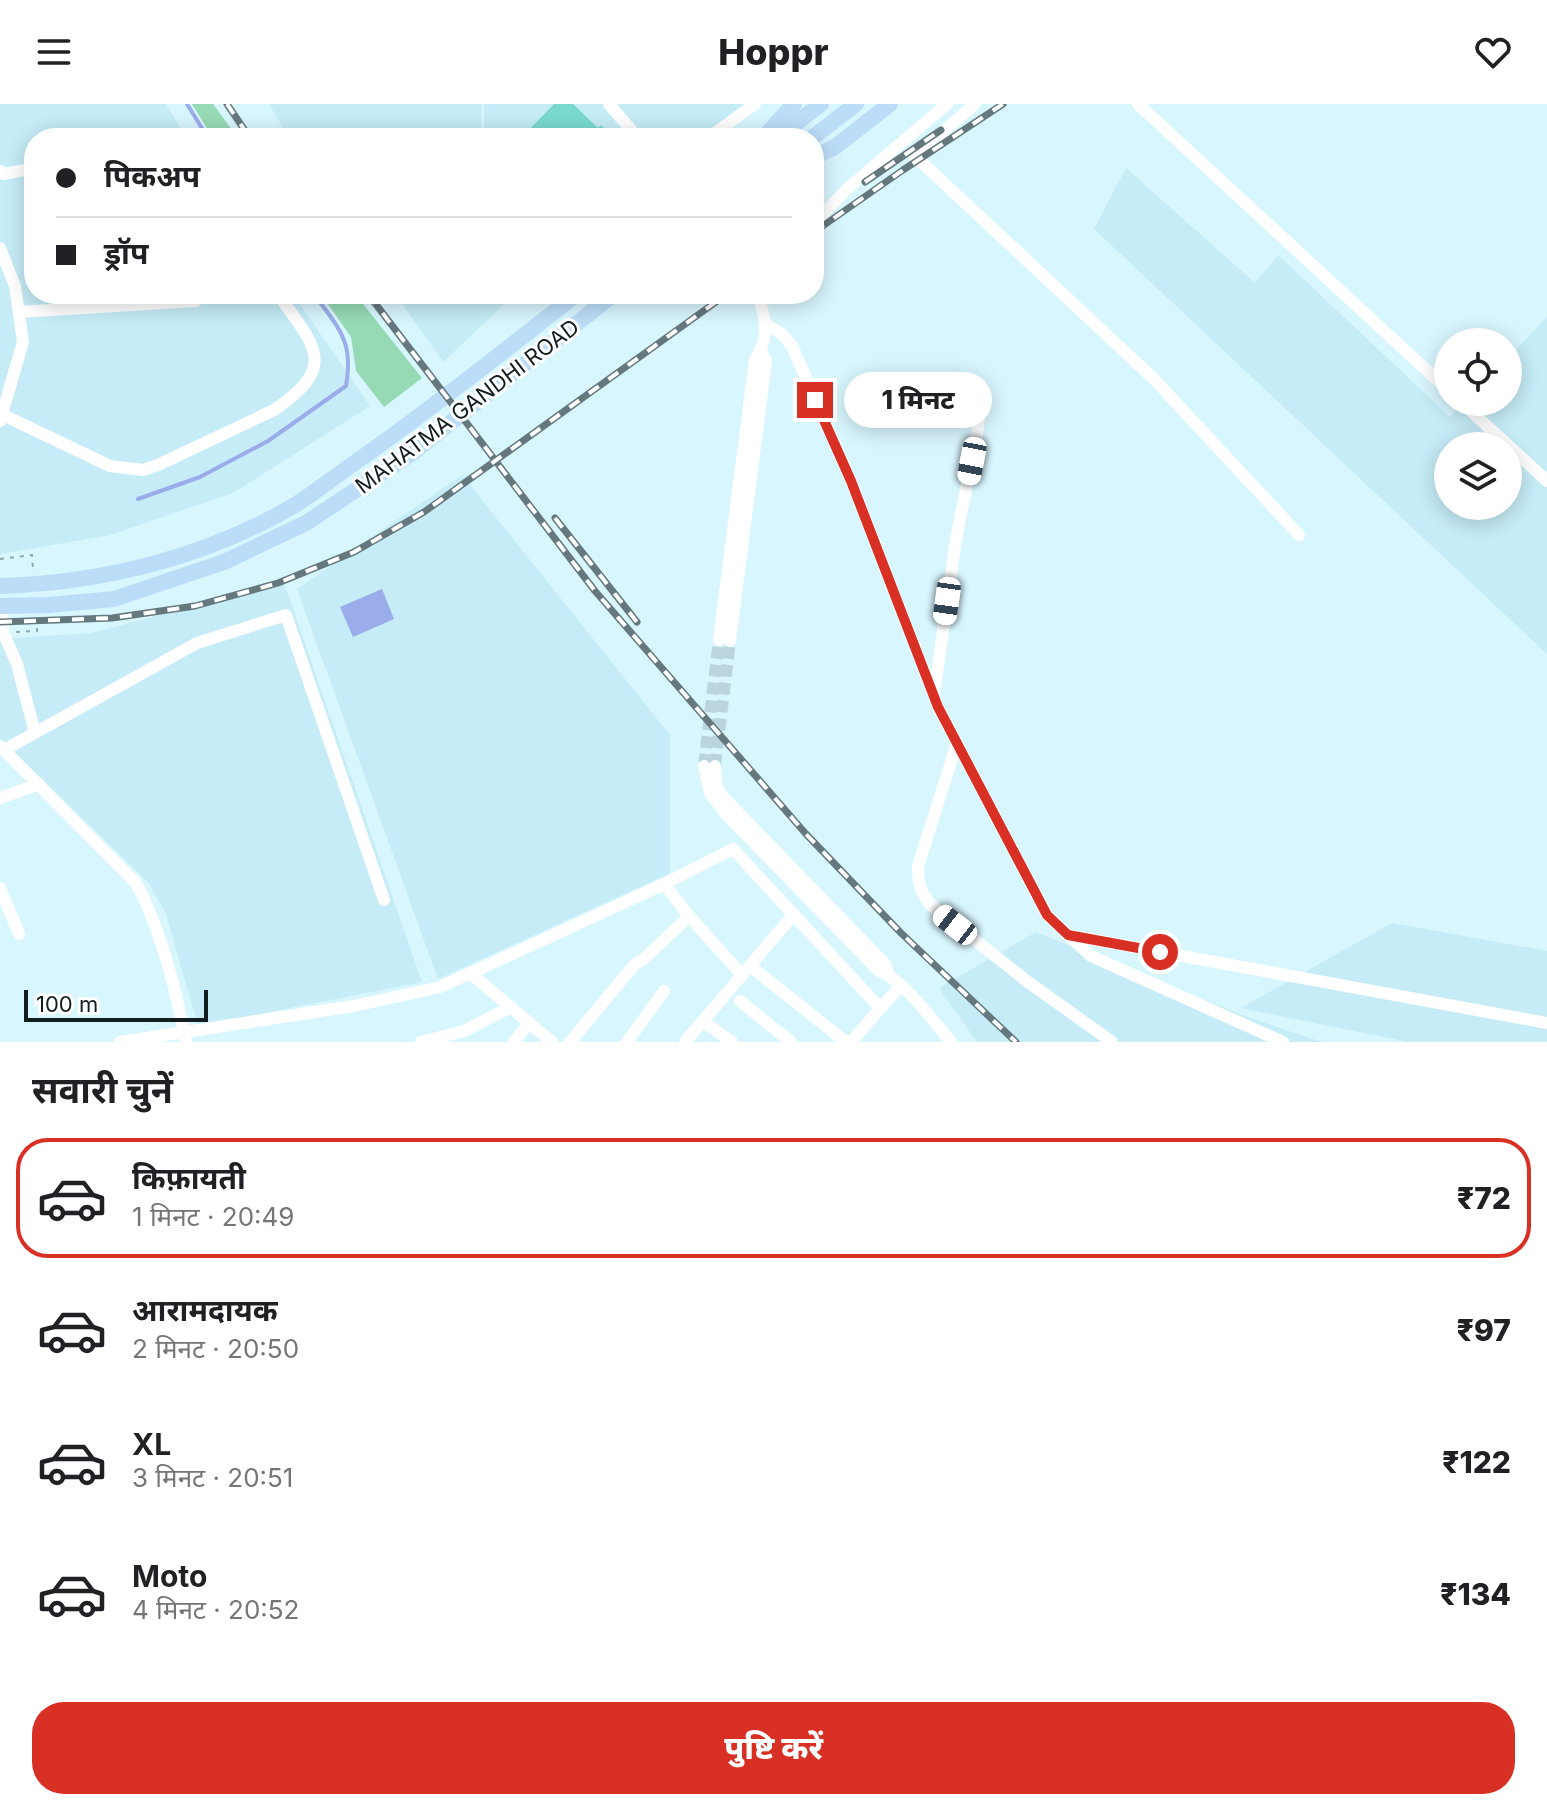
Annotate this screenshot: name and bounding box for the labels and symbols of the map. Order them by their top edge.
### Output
street label: MAHATMA GANDHI ROAD [350,313,584,499]
callout: 1 मिनट [843,372,991,428]
route end [797,382,833,418]
car [956,435,988,487]
car [932,576,962,626]
car [929,901,981,949]
route start [1142,934,1178,970]
scale bar [24,986,208,1022]

